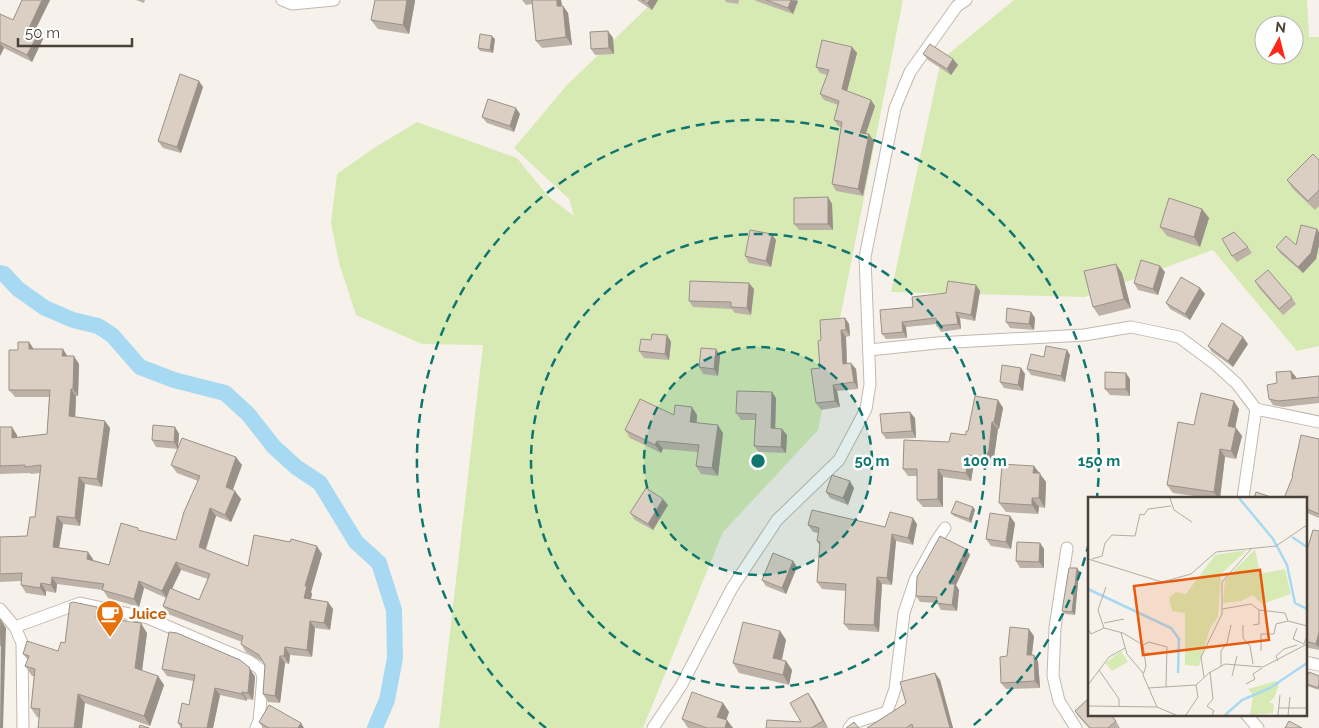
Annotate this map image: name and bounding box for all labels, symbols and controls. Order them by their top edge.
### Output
scale bar [18,15,131,47]
north arrow [1254,15,1304,65]
text: N [1274,19,1287,36]
text: 50 m [25,24,60,42]
centre of rings [749,452,767,470]
text: 50 m [854,452,890,470]
text: 100 m [963,452,1007,470]
text: 150 m [1078,452,1120,470]
inset map [1088,497,1306,716]
cafe icon: Juice [95,599,125,638]
place label: Juice [129,605,167,623]

